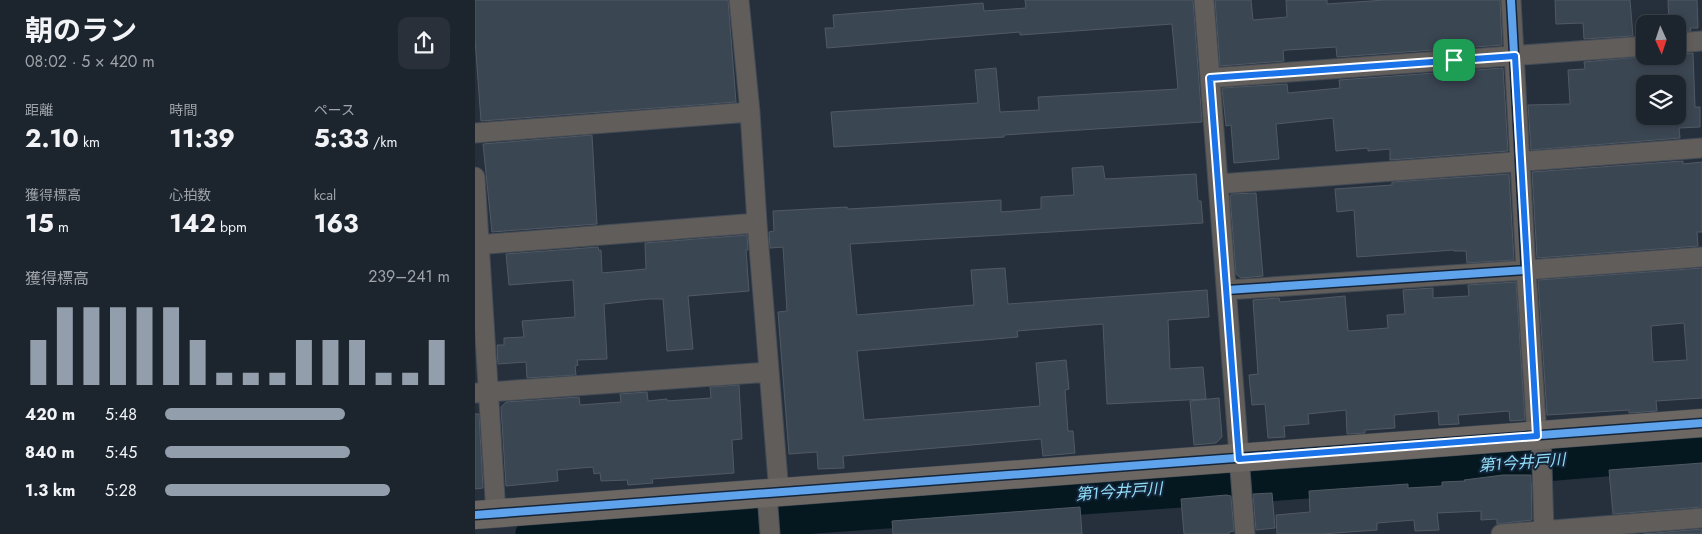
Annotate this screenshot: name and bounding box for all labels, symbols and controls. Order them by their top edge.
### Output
text: 朝のラン [25,10,137,51]
north arrow [1636,15,1686,65]
map controls [1636,15,1686,125]
button: share [398,17,450,69]
pin [1433,39,1475,81]
icon: arrive [1440,46,1468,74]
text: 08:02 · 5 × 420 m [25,50,155,73]
button: layers [1636,75,1686,125]
text: 距離 [25,100,53,120]
text: 時間 [169,100,197,120]
text: ペース [314,100,355,120]
text: 2.10 [25,120,79,156]
text: 11:39 [169,120,235,156]
text: 5:33 [314,120,369,156]
text: km [79,132,100,152]
text: /km [369,132,397,152]
text: 獲得標高 [25,185,81,205]
text: 心拍数 [169,185,211,205]
text: kcal [314,185,336,205]
text: 15 [25,205,54,241]
text: 142 [169,205,216,241]
text: 163 [314,205,359,241]
text: m [54,217,69,237]
text: bpm [216,217,247,237]
text: 239–241 m [368,265,450,288]
text: 獲得標高 [25,267,89,290]
text: 420 m [25,403,75,426]
text: 5:48 [105,403,137,426]
text: 840 m [25,441,75,464]
text: 5:45 [105,441,137,464]
water label: 第1今井戸川 [1478,448,1568,477]
water label: 第1今井戸川 [1075,477,1165,506]
text: 1.3 km [25,479,75,502]
text: 5:28 [105,479,137,502]

